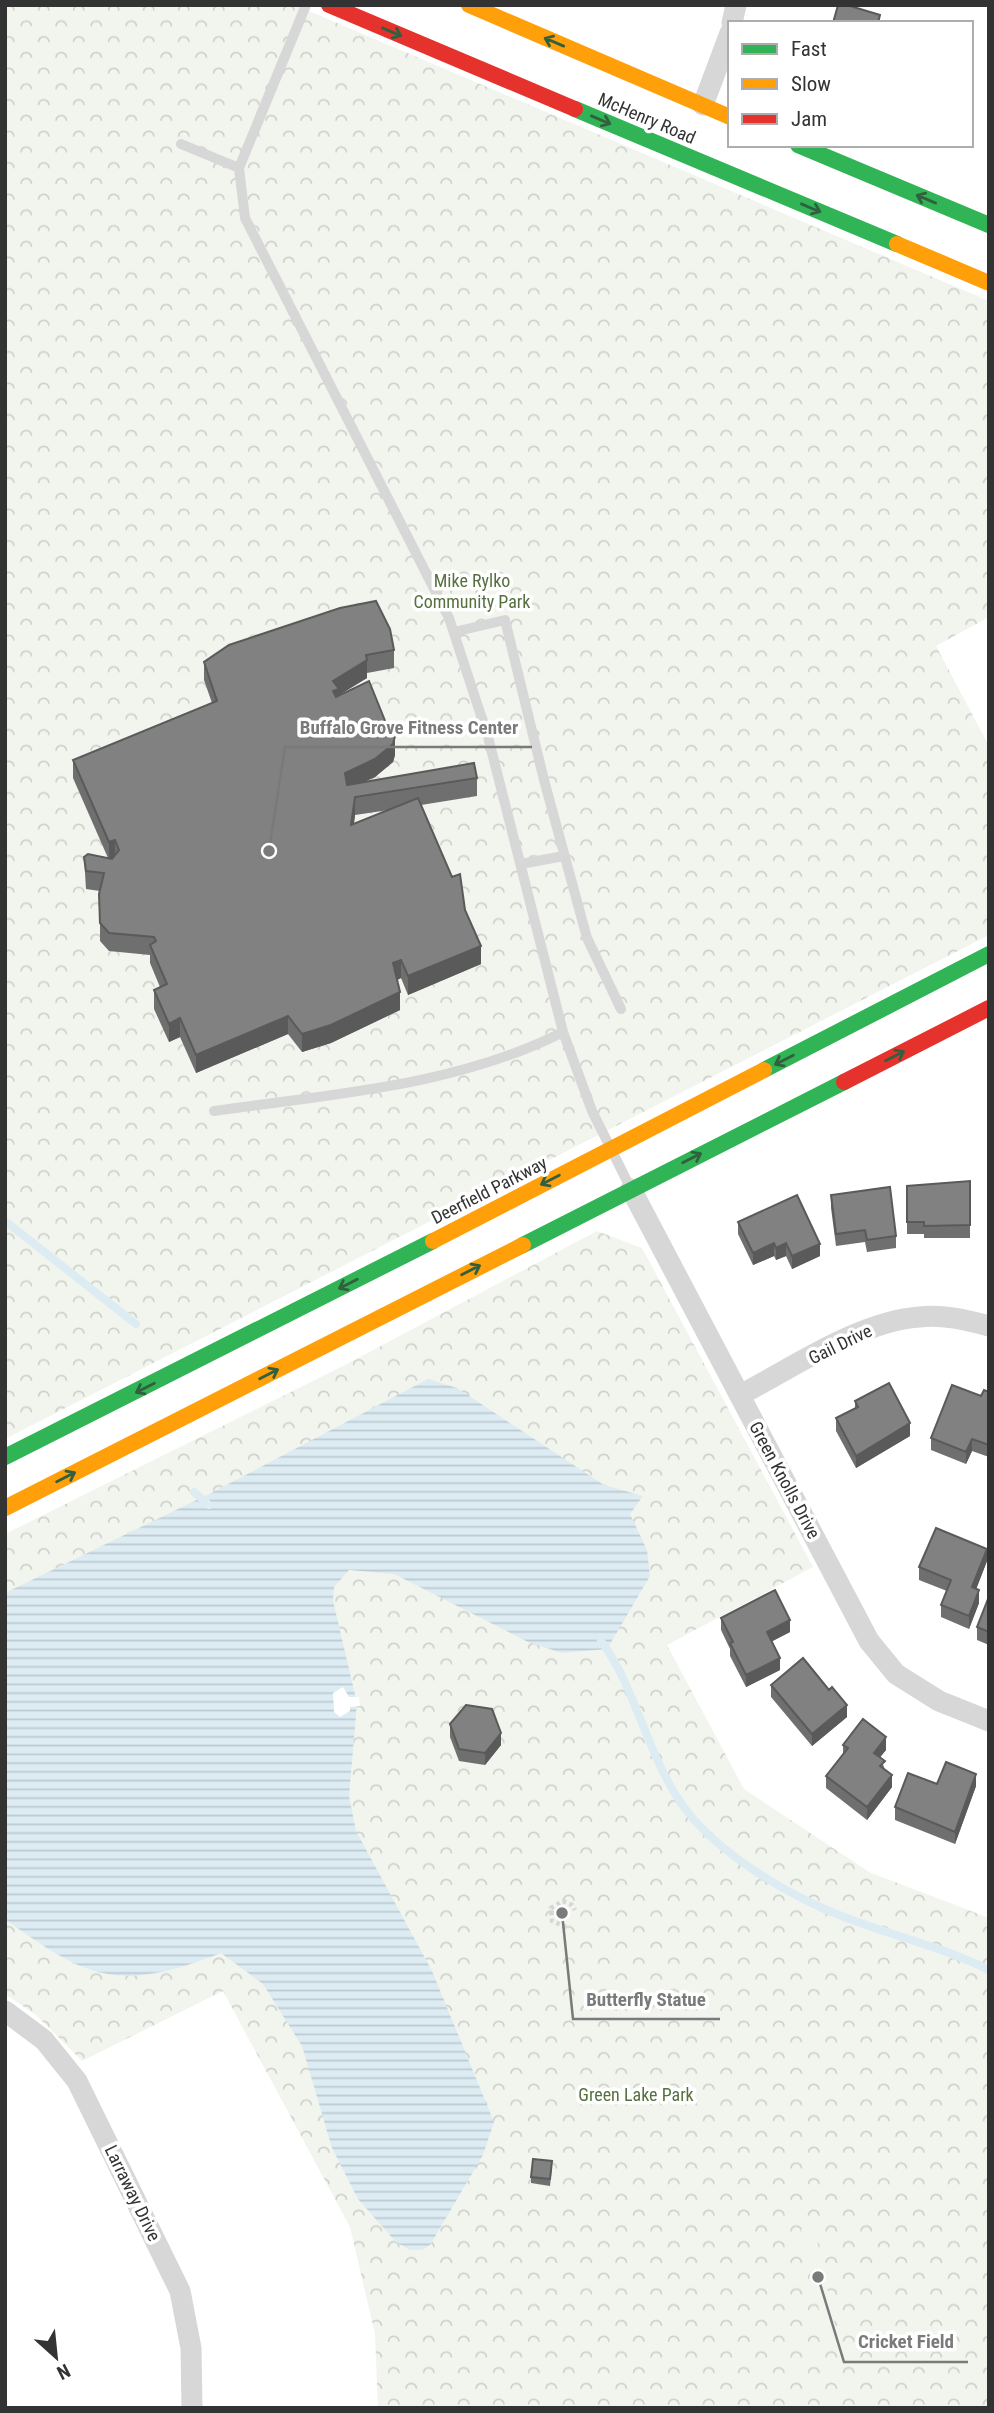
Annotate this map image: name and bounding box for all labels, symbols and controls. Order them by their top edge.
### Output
legend [728,21,973,147]
one-way arrow [380,26,402,39]
one-way arrow [544,35,566,48]
text: Fast [791,37,827,61]
text: Slow [791,72,831,96]
street label: McHenry Road [595,88,699,148]
text: Jam [791,107,827,131]
one-way arrow [590,114,612,127]
one-way arrow [915,191,937,204]
one-way arrow [800,202,821,215]
park label: Mike Rylko Community Park [414,570,530,612]
callout: Buffalo Grove Fitness Center [285,707,532,747]
text: Buffalo Grove Fitness Center [300,716,518,739]
one-way arrow [884,1048,905,1062]
one-way arrow [774,1053,795,1067]
one-way arrow [681,1151,702,1165]
street label: Deerfield Parkway [428,1152,551,1228]
one-way arrow [540,1173,561,1187]
one-way arrow [460,1263,481,1277]
one-way arrow [338,1278,359,1292]
street label: Gail Drive [805,1320,875,1368]
one-way arrow [258,1366,278,1380]
one-way arrow [135,1381,156,1395]
street label: Green Knolls Drive [745,1418,825,1542]
one-way arrow [55,1470,76,1484]
callout: Butterfly Statue [573,1979,720,2019]
text: Butterfly Statue [586,1988,706,2011]
park label: Green Lake Park [578,2084,694,2105]
street label: Larraway Drive [101,2142,165,2244]
north arrow [21,2322,91,2392]
callout: Cricket Field [844,2322,968,2362]
text: Cricket Field [858,2330,954,2353]
text: N [53,2359,74,2385]

